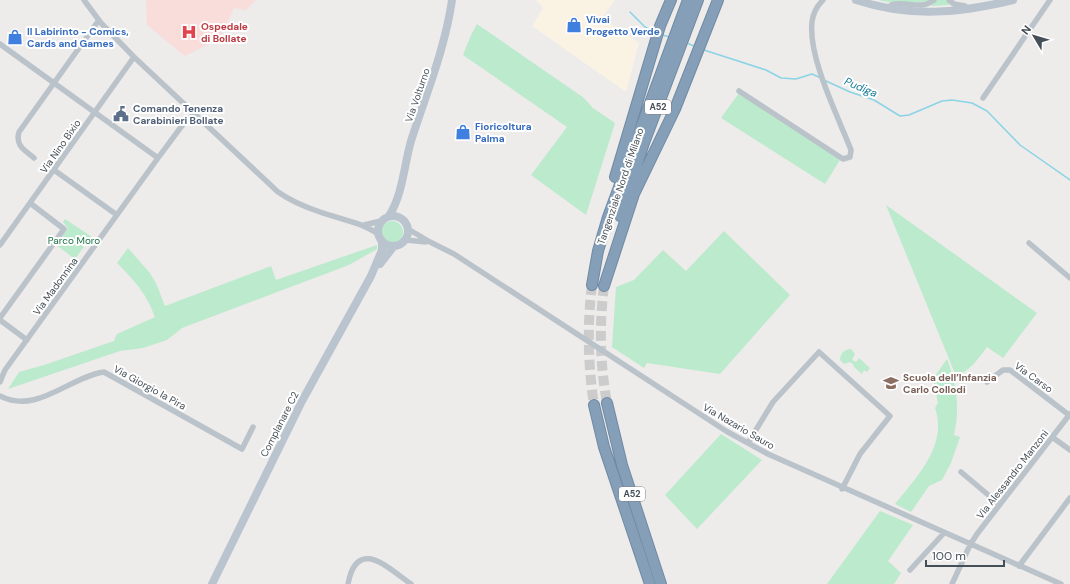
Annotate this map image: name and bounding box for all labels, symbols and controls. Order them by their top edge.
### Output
place label: Vivai Progetto Verde [586,13,660,38]
shop icon: Vivai Progetto Verde [565,16,583,34]
north arrow [1014,16,1054,56]
place label: Ospedale di Bollate [201,20,248,45]
text: N [1018,22,1034,37]
hospital icon: Ospedale di Bollate [180,23,198,41]
place label: Il Labirinto - Comics, Cards and Games [27,25,129,50]
shop icon: Il Labirinto - Comics, Cards and Games [6,28,24,46]
street label: Via Volturno [402,66,433,124]
water label: Pudiga [842,74,880,100]
road number: A52 [645,100,671,114]
place label: Comando Tenenza Carabinieri Bollate [133,102,223,127]
public building icon: Comando Tenenza Carabinieri Bollate [112,105,130,123]
street label: Via Nino Bixio [37,117,84,176]
place label: Fioricoltura Palma [475,120,532,145]
shop icon: Fioricoltura Palma [454,123,472,141]
street label: Tangenziale Nord di Milano [594,126,647,246]
park label: Parco Moro [48,234,100,247]
street label: Via Madonnina [30,255,81,318]
street label: Via Carso [1012,359,1056,396]
street label: Via Giorgio la Pira [111,362,188,413]
place label: Scuola dell’Infanzia Carlo Collodi [903,371,997,396]
school or university icon: Scuola dell’Infanzia Carlo Collodi [882,374,900,392]
street label: Complanare C2 [257,389,302,459]
street label: Via Nazario Sauro [701,401,777,452]
street label: Via Alessandro Manzoni [974,427,1051,521]
road number: A52 [619,487,645,501]
scale bar [926,542,1004,568]
text: 100 m [932,548,966,564]

